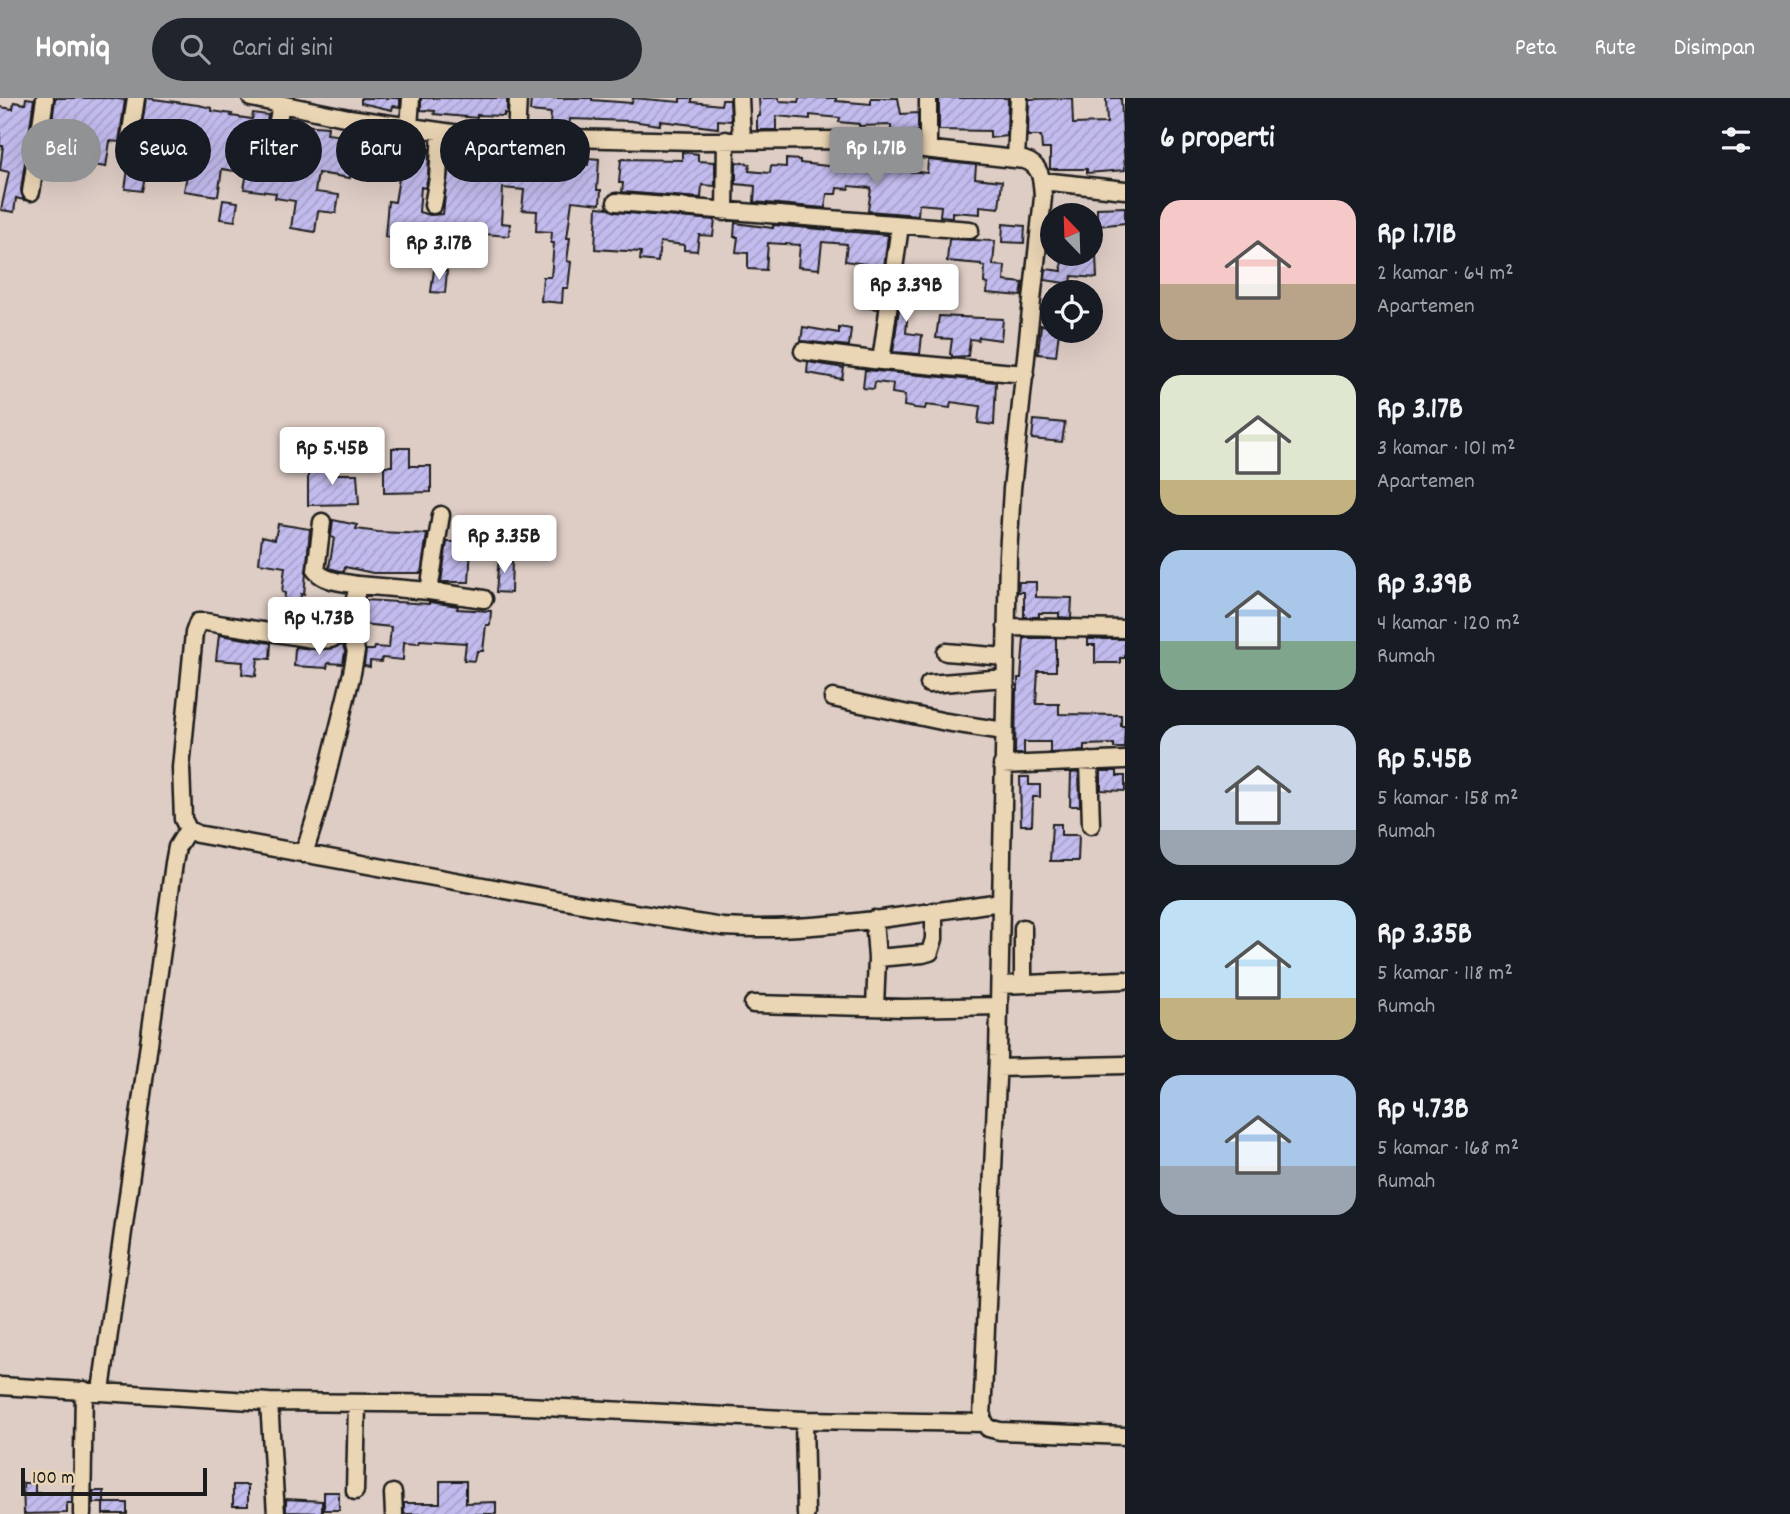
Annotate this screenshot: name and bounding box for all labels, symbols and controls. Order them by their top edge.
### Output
search box [152,18,642,81]
text: Homiq [35,26,110,73]
icon: search [176,30,214,68]
text: Cari di sini [232,31,333,68]
text: Peta [1515,32,1556,66]
text: Rute [1594,32,1636,66]
text: Disimpan [1674,32,1755,66]
chip: Beli [21,119,101,182]
chip: Sewa [115,119,211,182]
chip: Filter [225,119,322,182]
chip: Baru [336,119,426,182]
chip: Apartemen [440,119,590,182]
text: 6 properti [1160,119,1275,162]
icon: filters [1717,121,1755,159]
pin: Rp 1.71B [804,127,948,187]
text: Rp 1.71B [846,133,906,166]
north arrow [1040,203,1102,266]
map controls [1040,203,1103,343]
text: Rp 1.71B [1377,215,1456,258]
pin: Rp 3.17B [367,222,511,282]
text: Rp 3.17B [406,228,472,261]
icon: home [1216,228,1300,312]
text: 2 kamar · 64 m² [1377,258,1514,291]
pin: Rp 3.39B [834,264,978,324]
text: Rp 3.39B [870,270,942,303]
button: locate [1040,280,1103,343]
text: Apartemen [1377,291,1475,324]
text: Rp 3.17B [1377,390,1463,433]
icon: home [1216,403,1300,487]
pin: Rp 5.45B [260,428,404,487]
text: Rp 5.45B [296,433,368,466]
text: 3 kamar · 101 m² [1377,433,1516,466]
text: Apartemen [1377,466,1475,499]
pin: Rp 3.35B [432,516,576,575]
text: Rp 3.35B [468,521,540,554]
text: Rp 3.39B [1377,565,1472,608]
icon: home [1216,578,1300,662]
pin: Rp 4.73B [247,598,391,657]
text: Rp 4.73B [284,603,354,636]
text: 4 kamar · 120 m² [1377,608,1520,641]
text: Rumah [1377,641,1435,674]
text: Rp 5.45B [1377,740,1472,783]
icon: home [1216,753,1300,837]
text: 5 kamar · 158 m² [1377,783,1518,816]
text: Rumah [1377,816,1435,849]
text: Rp 3.35B [1377,915,1472,958]
icon: home [1216,928,1300,1012]
text: 5 kamar · 118 m² [1377,958,1513,991]
text: Rumah [1377,991,1435,1024]
text: Rp 4.73B [1377,1090,1469,1133]
icon: home [1216,1103,1300,1187]
text: 5 kamar · 168 m² [1377,1133,1519,1166]
text: Rumah [1377,1166,1435,1199]
scale bar [21,1465,206,1497]
text: 100 m [32,1466,74,1493]

